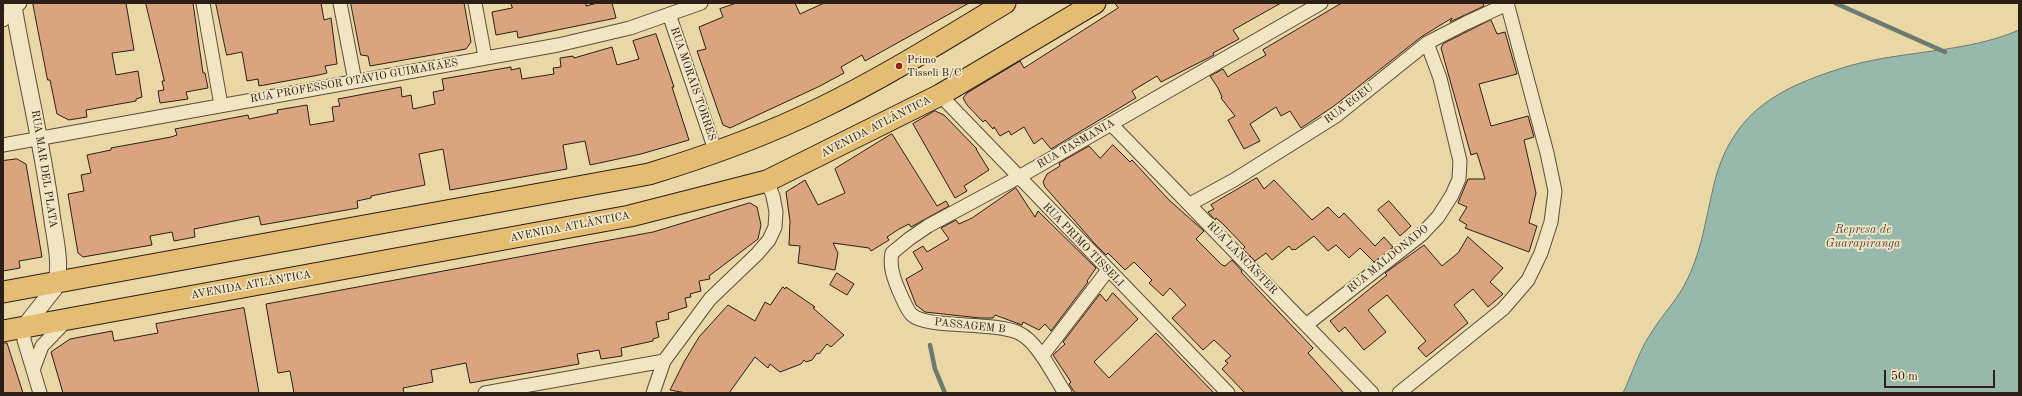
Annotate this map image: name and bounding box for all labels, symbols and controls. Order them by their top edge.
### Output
street label: RUA MORAIS TORRES [667,25,719,143]
place label: Primo Tisseli B/C [907,53,961,79]
street label: RUA PROFESSOR OTÁVIO GUIMARÃES [249,56,459,106]
marker: Primo Tisseli B/C [894,61,904,71]
street label: RUA EGEU [1322,81,1376,127]
street label: AVENIDA ATLÂNTICA [819,93,933,161]
street label: RUA MAR DEL PLATA [28,109,60,229]
street label: RUA TASMANIA [1035,116,1117,172]
street label: RUA PRIMO TISSELI [1040,200,1126,290]
street label: AVENIDA ATLÂNTICA [509,209,631,245]
street label: RUA LANCASTER [1204,219,1280,297]
street label: RUA MALDONADO [1345,222,1431,296]
water label: Represa de Guarapiranga [1826,223,1900,251]
street label: AVENIDA ATLÂNTICA [190,268,312,302]
street label: PASSAGEM B [934,316,1006,336]
scale bar [1886,362,1997,388]
text: 50 m [1891,371,1918,383]

